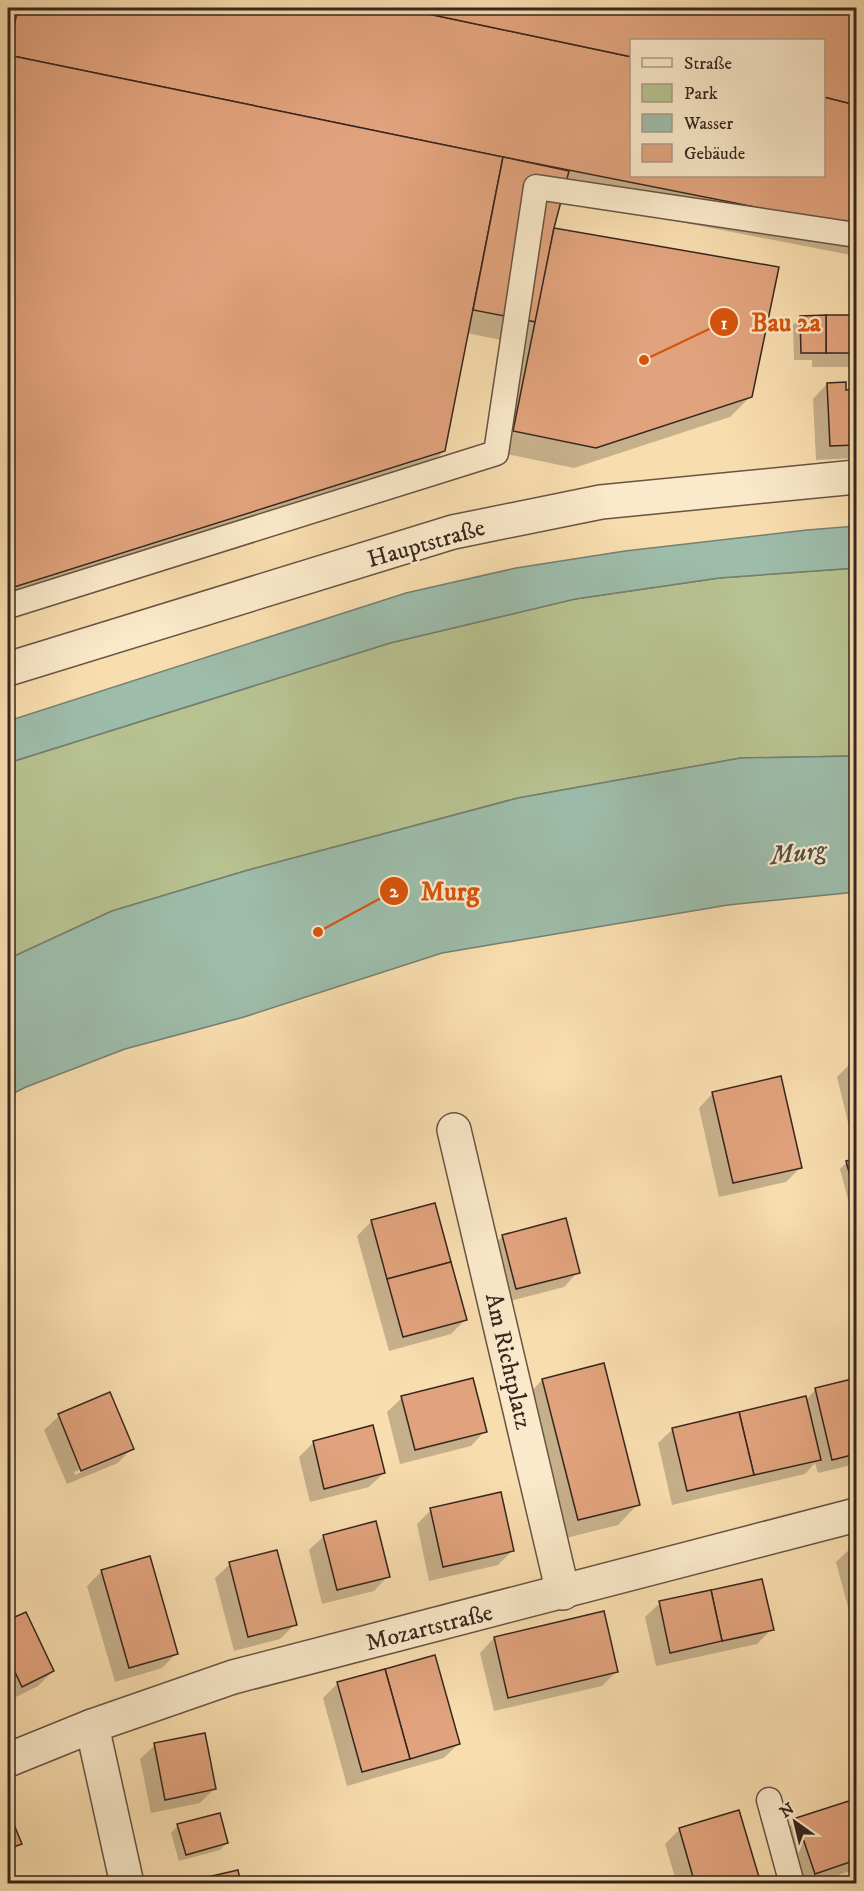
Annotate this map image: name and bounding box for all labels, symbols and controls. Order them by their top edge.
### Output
legend [630,39,825,177]
text: Straße [684,53,732,75]
text: Park [684,83,718,105]
text: Wasser [683,113,734,135]
text: Gebäude [684,143,745,165]
callout: Bau 2a [709,300,833,344]
text: Bau 2a [751,307,822,340]
text: 1 [721,313,728,335]
street label: Hauptstraße [364,513,489,575]
water label: Murg [766,833,830,874]
callout: Murg [379,869,491,913]
text: Murg [421,876,480,909]
text: 2 [390,881,400,903]
street label: Am Richtplatz [478,1290,538,1433]
street label: Mozartstraße [363,1598,496,1658]
north arrow [765,1792,825,1852]
text: N [776,1798,798,1822]

